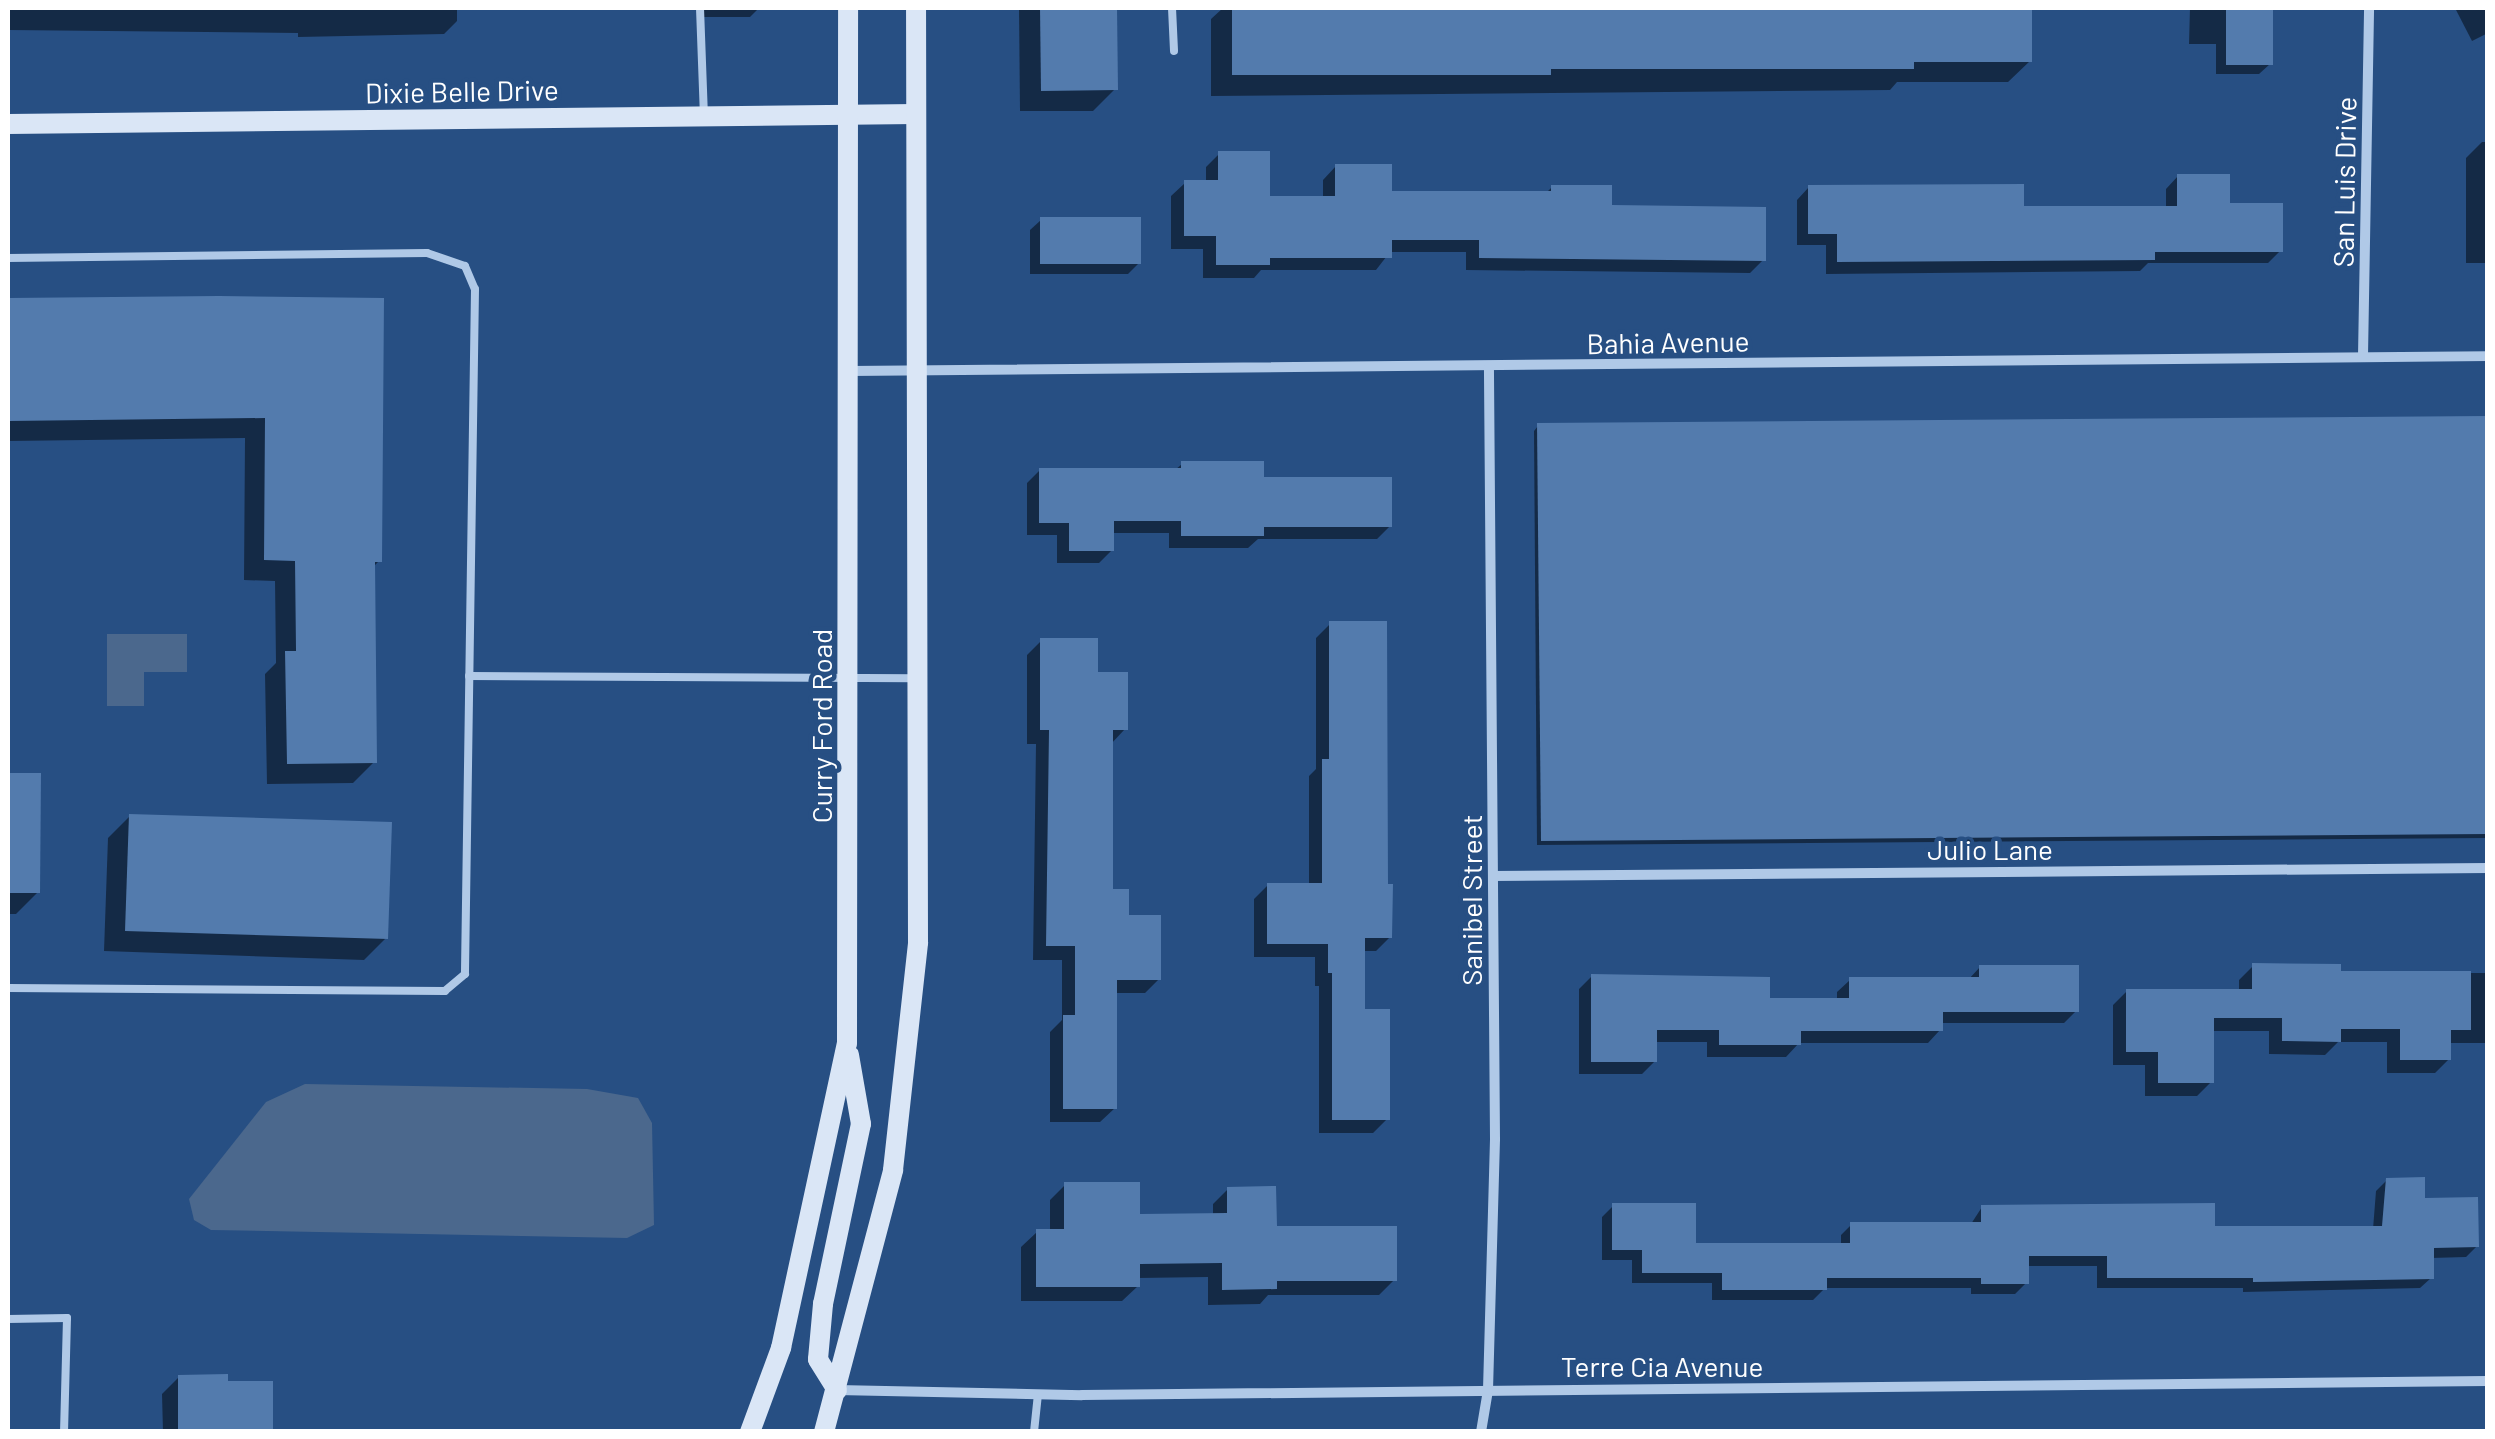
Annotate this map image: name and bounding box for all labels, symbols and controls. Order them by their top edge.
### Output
street label: Dixie Belle Drive [365,73,559,109]
street label: San Luis Drive [2326,96,2362,268]
street label: Bahia Avenue [1586,324,1750,360]
street label: Curry Ford Road [804,629,838,823]
street label: Sanibel Street [1454,814,1488,986]
street label: Julio Lane [1927,832,2053,866]
street label: Terre Cia Avenue [1561,1349,1763,1383]

